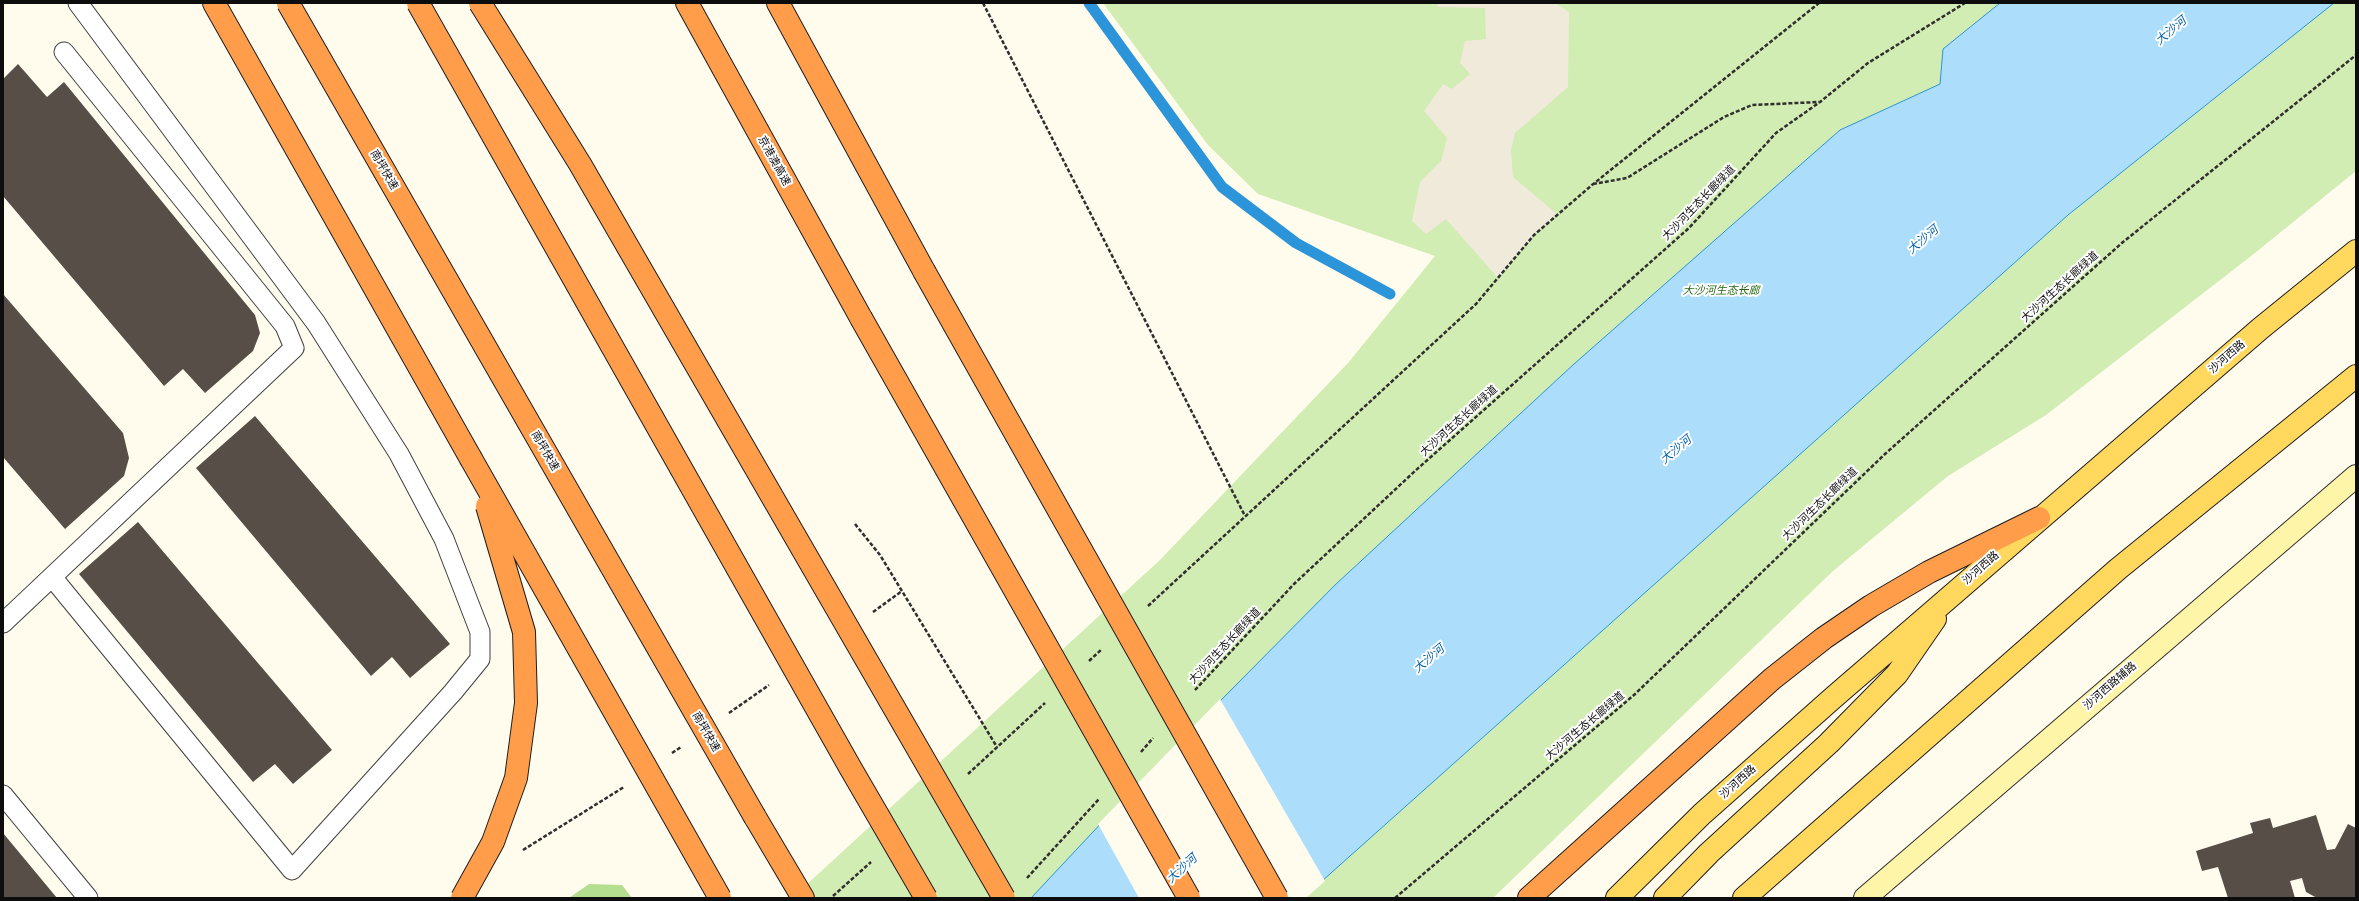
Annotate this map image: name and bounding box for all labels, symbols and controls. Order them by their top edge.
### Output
water label: 大沙河 [2153,14,2189,48]
street label: 京港澳高速 [755,134,793,188]
street label: 南坪快速 [367,148,401,192]
street label: 大沙河生态长廊绿道 [1660,163,1738,243]
water label: 大沙河 [1905,223,1941,257]
street label: 大沙河生态长廊绿道 [2019,249,2101,325]
park label: 大沙河生态长廊 [1683,284,1759,298]
street label: 沙河西路 [2206,338,2248,376]
street label: 大沙河生态长廊绿道 [1418,383,1500,459]
street label: 南坪快速 [528,429,562,473]
water label: 大沙河 [1658,433,1694,467]
street label: 大沙河生态长廊绿道 [1780,465,1860,543]
street label: 沙河西路 [1960,549,2002,587]
street label: 大沙河生态长廊绿道 [1186,605,1264,687]
water label: 大沙河 [1411,642,1447,676]
street label: 沙河西路辅路 [2081,659,2139,713]
street label: 大沙河生态长廊绿道 [1543,689,1627,763]
street label: 南坪快速 [689,710,723,754]
street label: 沙河西路 [1717,762,1759,802]
water label: 大沙河 [1164,852,1200,886]

